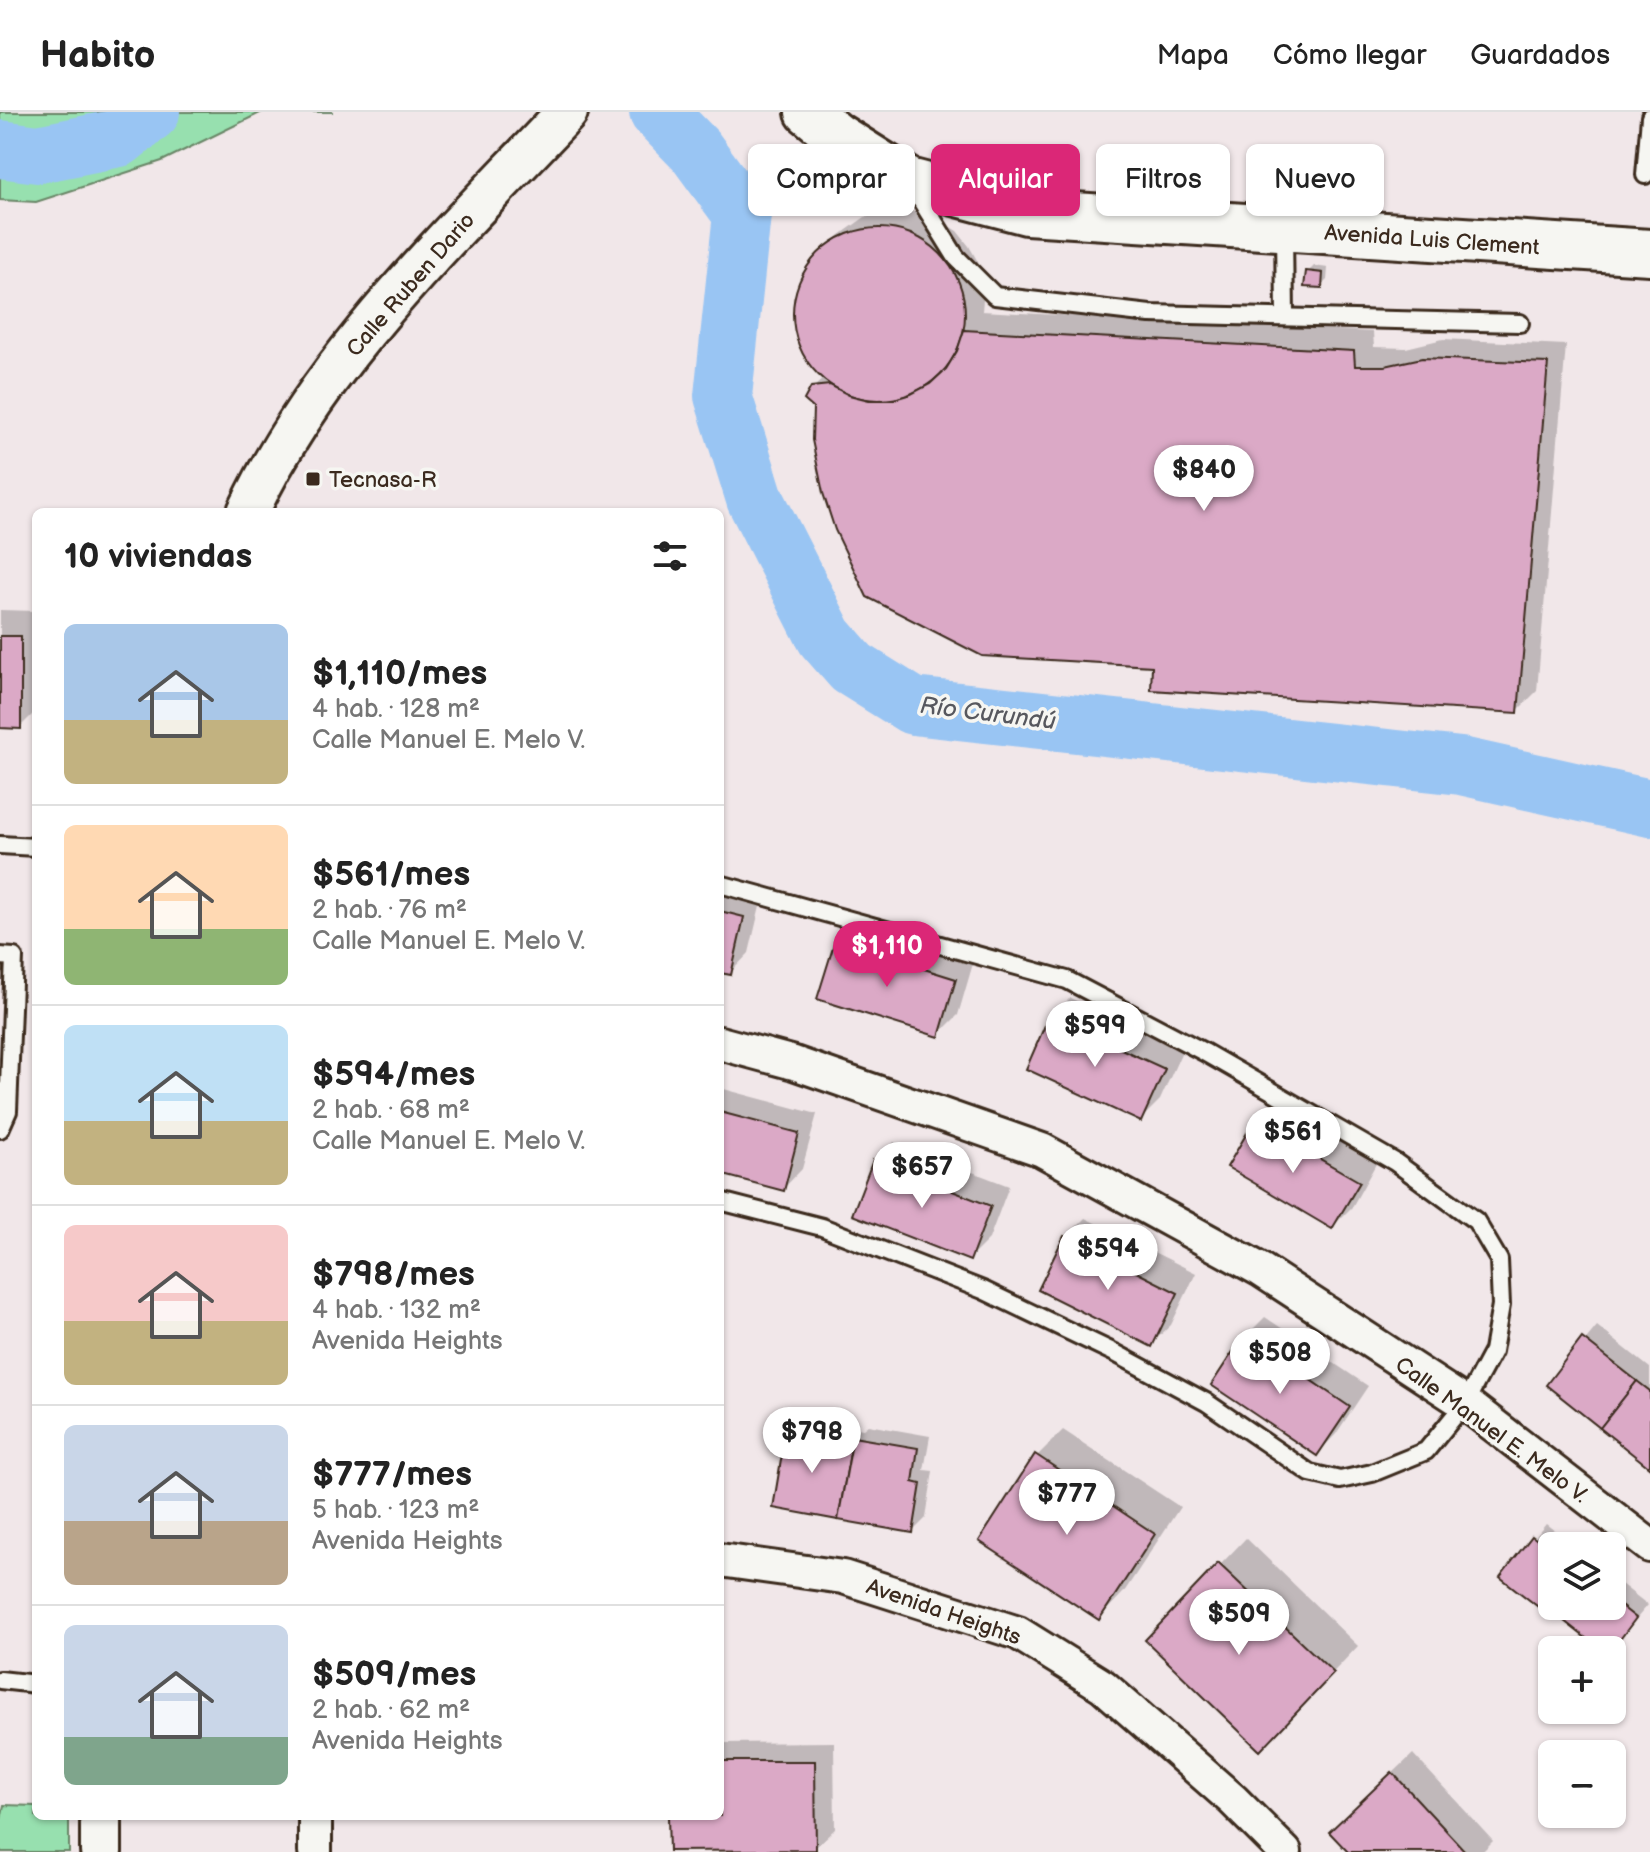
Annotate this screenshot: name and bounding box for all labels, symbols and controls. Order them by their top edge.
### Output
text: Habito [40,33,155,78]
text: Mapa [1157,39,1229,72]
text: Cómo llegar [1273,39,1426,72]
text: Guardados [1470,39,1610,72]
chip: Comprar [748,144,915,216]
chip: Alquilar [931,144,1080,216]
chip: Filtros [1096,144,1230,216]
chip: Nuevo [1246,144,1384,216]
street label: Calle Ruben Dario [341,207,481,363]
street label: Avenida Luis Clement [1323,220,1541,261]
pin: $840 [1157,445,1251,513]
text: $840 [1172,455,1236,486]
place label: Tecnasa-R [329,467,437,494]
marker: Tecnasa-R [304,470,322,488]
icon: filters [648,534,692,578]
text: 10 viviendas [64,536,252,577]
text: $1,110/mes [312,653,487,694]
icon: home [128,656,224,752]
water label: Río Curundú [918,691,1057,736]
text: 4 hab. · 128 m² [312,694,480,725]
text: Calle Manuel E. Melo V. [312,725,585,756]
text: $561/mes [312,854,470,895]
icon: home [128,857,224,953]
text: 2 hab. · 76 m² [312,895,467,926]
pin: $1,110 [822,921,952,989]
text: Calle Manuel E. Melo V. [312,926,585,957]
text: $1,110 [851,931,923,962]
pin: $599 [1048,1001,1142,1069]
text: $599 [1064,1011,1126,1042]
text: $594/mes [312,1054,475,1095]
icon: home [128,1057,224,1153]
text: 2 hab. · 68 m² [312,1095,470,1126]
pin: $561 [1246,1107,1340,1175]
text: $561 [1264,1117,1322,1148]
text: Calle Manuel E. Melo V. [312,1126,585,1157]
pin: $657 [875,1142,969,1210]
text: $657 [891,1152,953,1183]
pin: $594 [1061,1224,1155,1292]
text: $594 [1077,1234,1139,1265]
text: $798/mes [312,1254,475,1295]
icon: home [128,1257,224,1353]
text: 4 hab. · 132 m² [312,1295,481,1326]
text: Avenida Heights [312,1326,503,1357]
pin: $508 [1233,1328,1327,1396]
text: $508 [1248,1338,1312,1369]
street label: Calle Manuel E. Melo V. [1390,1351,1593,1509]
pin: $798 [765,1407,859,1475]
text: $798 [781,1417,843,1448]
text: $777/mes [312,1454,472,1495]
icon: home [128,1457,224,1553]
pin: $777 [1020,1469,1114,1537]
text: $777 [1037,1479,1097,1510]
text: 5 hab. · 123 m² [312,1495,479,1526]
text: Avenida Heights [312,1526,503,1557]
map controls [1538,1532,1626,1828]
button: layers [1538,1532,1626,1620]
street label: Avenida Heights [863,1573,1024,1651]
pin: $509 [1192,1589,1286,1657]
text: $509 [1207,1599,1271,1630]
button: + [1538,1636,1626,1724]
text: $509/mes [312,1654,476,1695]
icon: home [128,1657,224,1753]
text: 2 hab. · 62 m² [312,1695,470,1726]
text: Avenida Heights [312,1726,503,1757]
button: − [1538,1740,1626,1828]

